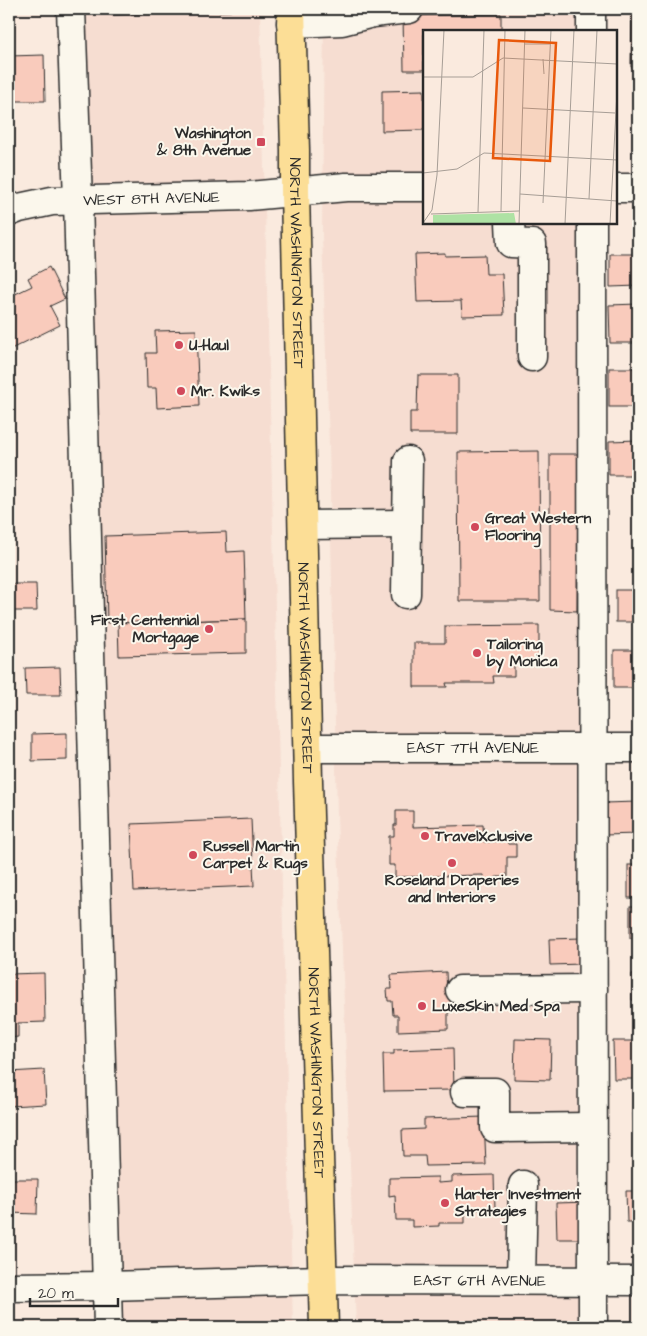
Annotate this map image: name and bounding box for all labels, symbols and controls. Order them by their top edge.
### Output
inset map [423,30,617,224]
place label: Washington & 8th Avenue [156,123,251,161]
marker: Washington & 8th Avenue [255,136,267,148]
street label: NORTH WASHINGTON STREET [284,158,309,369]
street label: WEST 8TH AVENUE [83,187,220,211]
place label: U-Haul [189,335,229,356]
marker: U-Haul [173,339,185,351]
place label: Mr. Kwiks [191,381,260,402]
marker: Mr. Kwiks [175,385,187,397]
place label: Great Western Flooring [485,508,592,548]
marker: Great Western Flooring [469,521,481,533]
street label: NORTH WASHINGTON STREET [292,562,318,774]
place label: First Centennial Mortgage [91,610,200,650]
marker: First Centennial Mortgage [203,623,215,635]
place label: Tailoring by Monica [486,634,558,673]
marker: Tailoring by Monica [471,647,483,659]
street label: EAST 7TH AVENUE [407,738,539,759]
place label: TravelXclusive [434,826,533,847]
marker: TravelXclusive [419,830,431,842]
place label: Russell Martin Carpet & Rugs [203,836,308,876]
marker: Russell Martin Carpet & Rugs [187,849,199,861]
marker: Roseland Draperies and Interiors [446,857,458,869]
place label: Roseland Draperies and Interiors [385,870,520,908]
street label: NORTH WASHINGTON STREET [302,967,330,1179]
place label: LuxeSkin Med Spa [432,996,560,1017]
marker: LuxeSkin Med Spa [416,1000,428,1012]
place label: Harter Investment Strategies [454,1184,582,1224]
marker: Harter Investment Strategies [439,1197,451,1209]
street label: EAST 6TH AVENUE [414,1270,546,1292]
scale bar [30,1276,118,1308]
text: 20 m [38,1283,74,1304]

